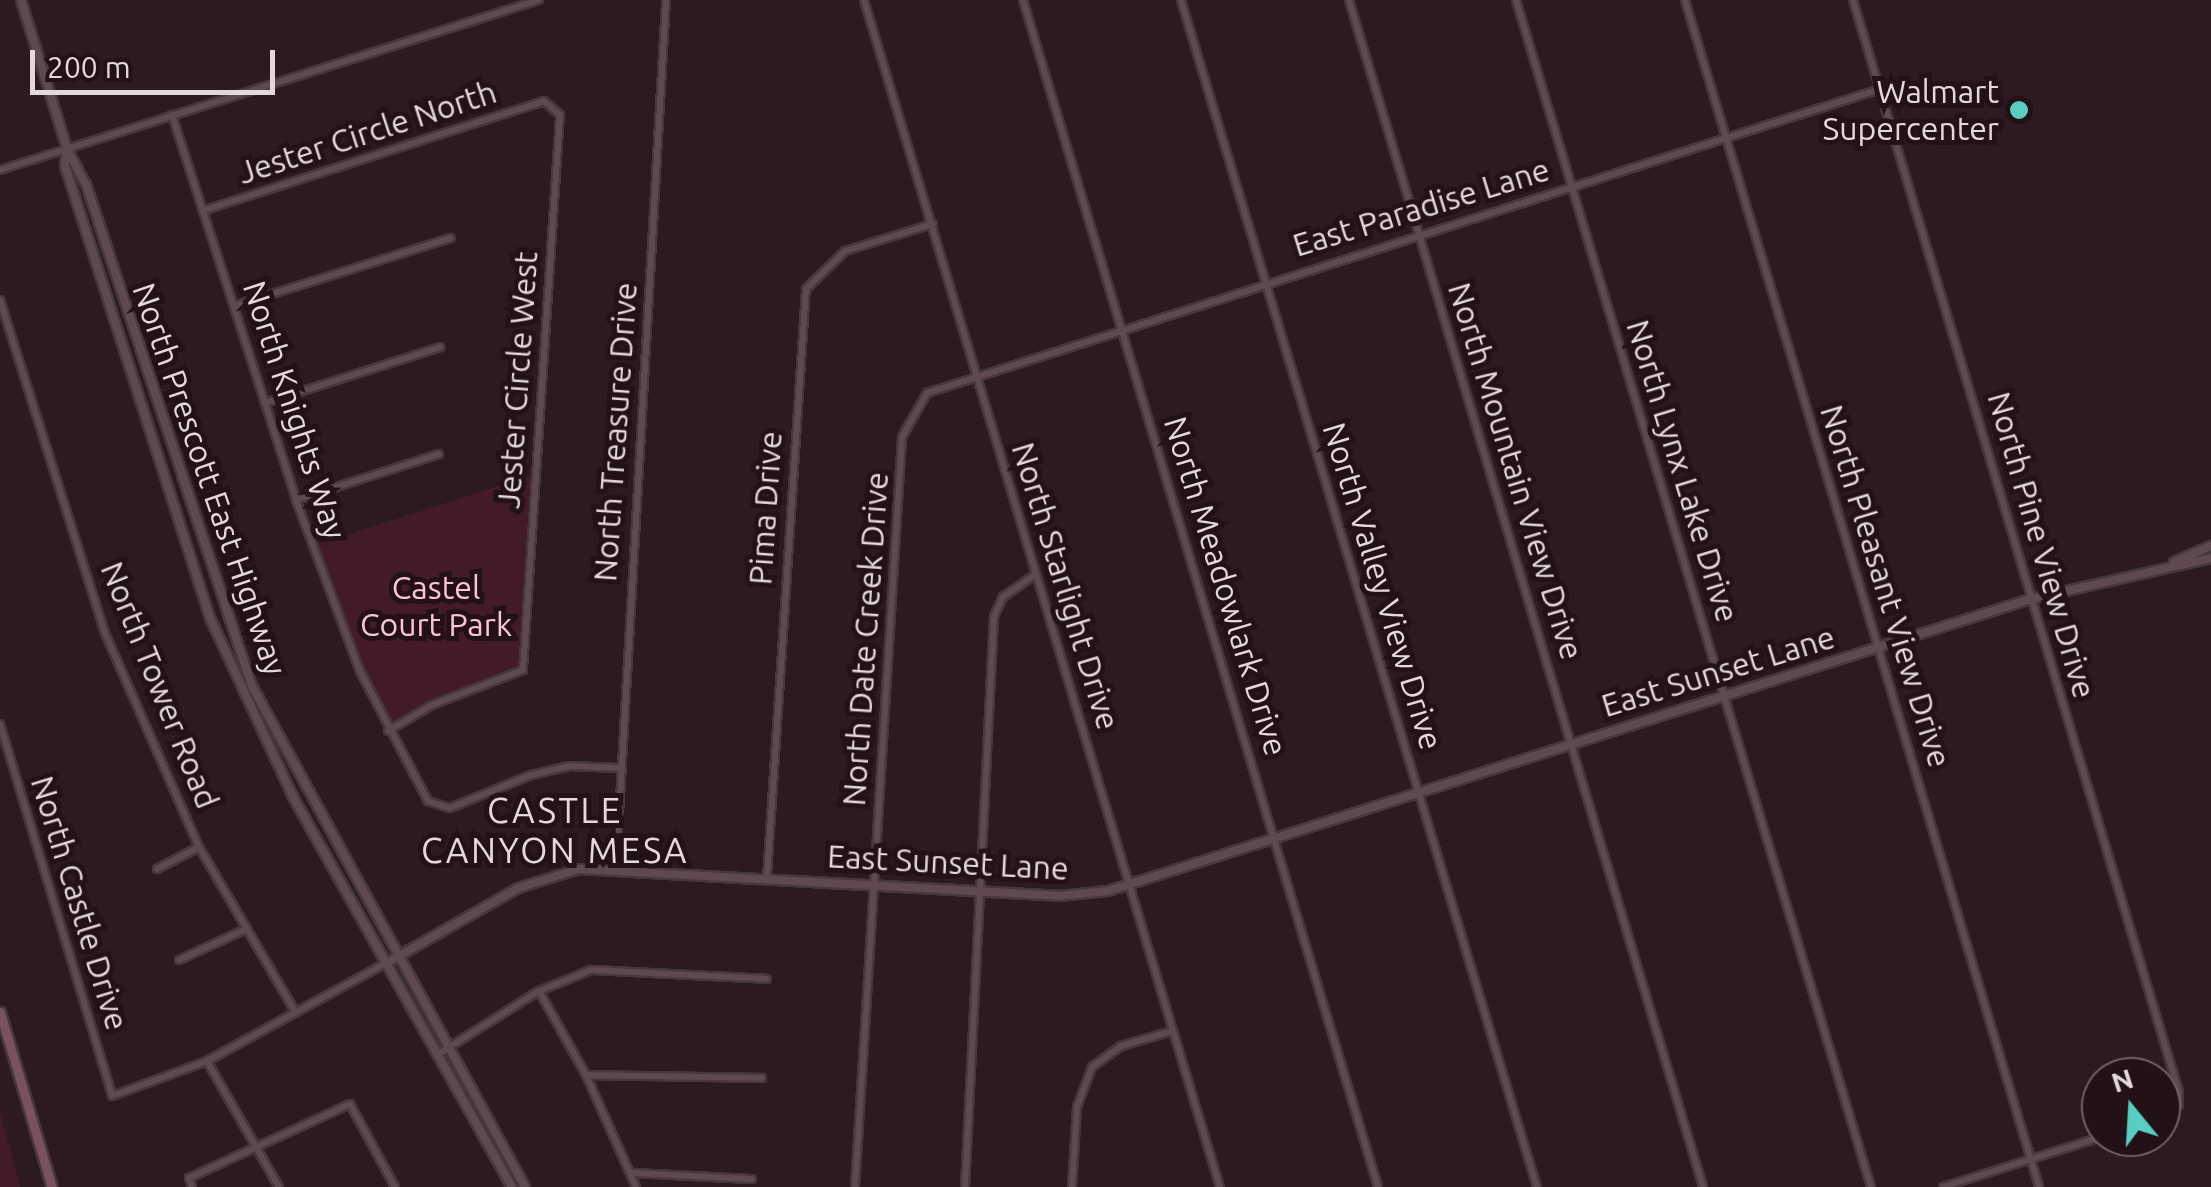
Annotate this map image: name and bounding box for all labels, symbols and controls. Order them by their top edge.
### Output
scale bar [35,30,280,92]
text: 200 m [47,50,131,84]
street label: Jester Circle North [233,72,501,192]
place label: Walmart Supercenter [1822,73,1999,148]
marker: Walmart Supercenter [2008,99,2030,121]
street label: East Paradise Lane [1288,150,1554,264]
street label: Jester Circle West [489,250,545,510]
street label: North Knights Way [235,276,355,544]
street label: North Prescott East Highway [125,278,295,680]
street label: North Mountain View Drive [1440,278,1592,664]
street label: North Treasure Drive [585,281,645,583]
street label: North Lynx Lake Drive [1619,315,1747,627]
street label: North Pine View Drive [1980,388,2104,702]
street label: North Pleasant View Drive [1813,400,1959,772]
street label: North Meadowlark Drive [1156,412,1296,760]
street label: North Valley View Drive [1315,418,1451,754]
street label: Pima Drive [740,430,790,586]
street label: North Starlight Drive [1004,438,1128,734]
street label: North Date Creek Drive [834,471,896,807]
street label: North Tower Road [93,556,227,814]
park label: Castel Court Park [360,569,512,644]
street label: East Sunset Lane [1597,617,1839,725]
street label: North Castle Drive [23,771,137,1035]
district label: CASTLE CANYON MESA [421,789,689,871]
street label: East Sunset Lane [826,837,1070,887]
north arrow [2081,1057,2181,1157]
text: N [2107,1062,2137,1098]

